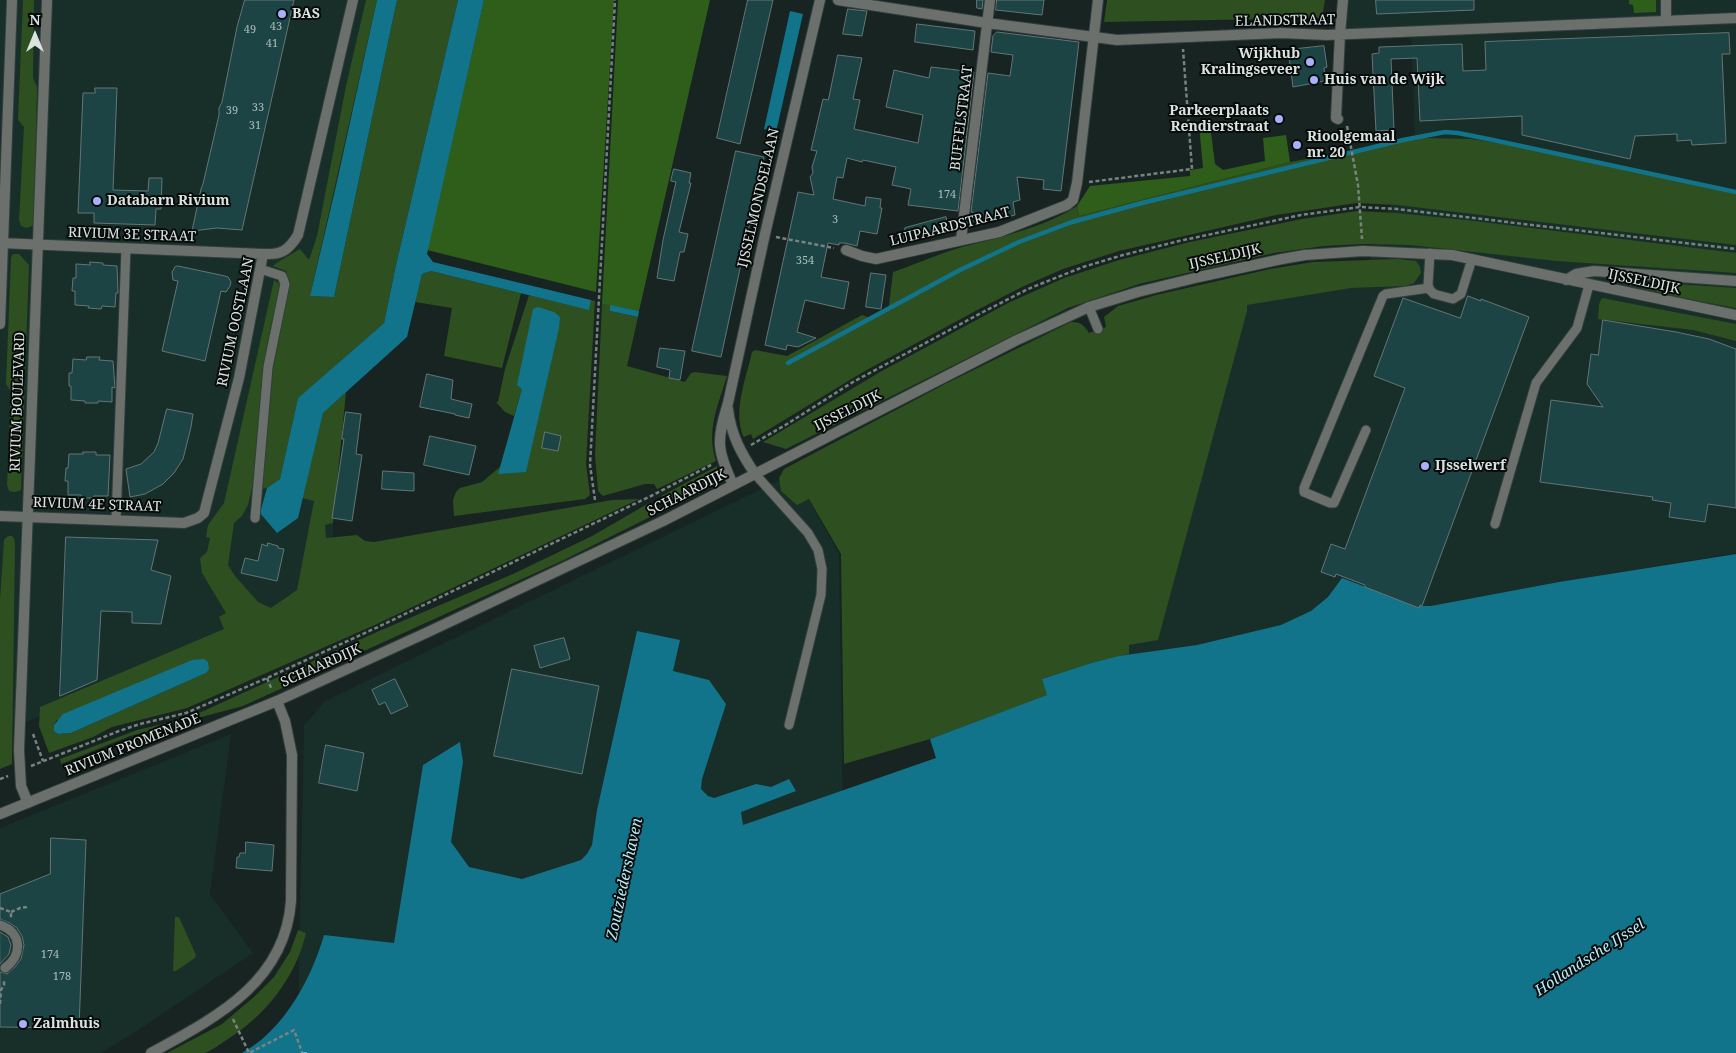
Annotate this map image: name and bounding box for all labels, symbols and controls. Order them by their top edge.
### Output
place label: BAS [292,6,320,22]
marker: BAS [276,8,288,20]
north arrow [10,10,60,60]
text: N [29,10,41,29]
street label: ELANDSTRAAT [1234,12,1336,30]
house number: 43 [270,20,282,34]
house number: 49 [244,23,256,37]
house number: 41 [266,37,278,51]
place label: Wijkhub Kralingseveer [1201,46,1300,78]
marker: Wijkhub Kralingseveer [1304,56,1316,68]
street label: BUFFELSTRAAT [947,64,977,172]
place label: Huis van de Wijk [1324,72,1444,88]
marker: Huis van de Wijk [1308,74,1320,86]
house number: 33 [252,101,264,115]
place label: Parkeerplaats Rendierstraat [1169,103,1269,136]
house number: 39 [226,104,238,118]
marker: Parkeerplaats Rendierstraat [1273,113,1285,125]
house number: 31 [249,119,261,133]
street label: IJSSELMONDSELAAN [735,127,783,269]
place label: Rioolgemaal nr. 20 [1307,129,1395,162]
marker: Rioolgemaal nr. 20 [1291,139,1303,151]
house number: 174 [938,188,956,202]
place label: Databarn Rivium [107,193,229,209]
marker: Databarn Rivium [91,195,103,207]
street label: LUIPAARDSTRAAT [888,204,1012,250]
house number: 3 [832,213,838,227]
street label: RIVIUM 3E STRAAT [68,224,196,246]
street label: IJSSELDIJK [1188,241,1262,273]
house number: 354 [796,254,814,268]
street label: RIVIUM OOSTLAAN [214,256,258,388]
street label: IJSSELDIJK [1607,266,1681,298]
street label: RIVIUM BOULEVARD [7,332,29,472]
street label: IJSSELDIJK [812,387,884,435]
place label: IJsselwerf [1435,458,1506,474]
marker: IJsselwerf [1419,460,1431,472]
street label: SCHAARDIJK [645,466,729,520]
street label: RIVIUM 4E STRAAT [33,494,161,516]
street label: SCHAARDIJK [278,641,364,691]
street label: RIVIUM PROMENADE [63,710,203,780]
water label: Zoutziedershaven [603,816,647,942]
water label: Hollandsche IJssel [1532,916,1648,1000]
house number: 174 [41,948,59,962]
house number: 178 [53,970,71,984]
place label: Zalmhuis [33,1016,100,1032]
marker: Zalmhuis [17,1018,29,1030]

